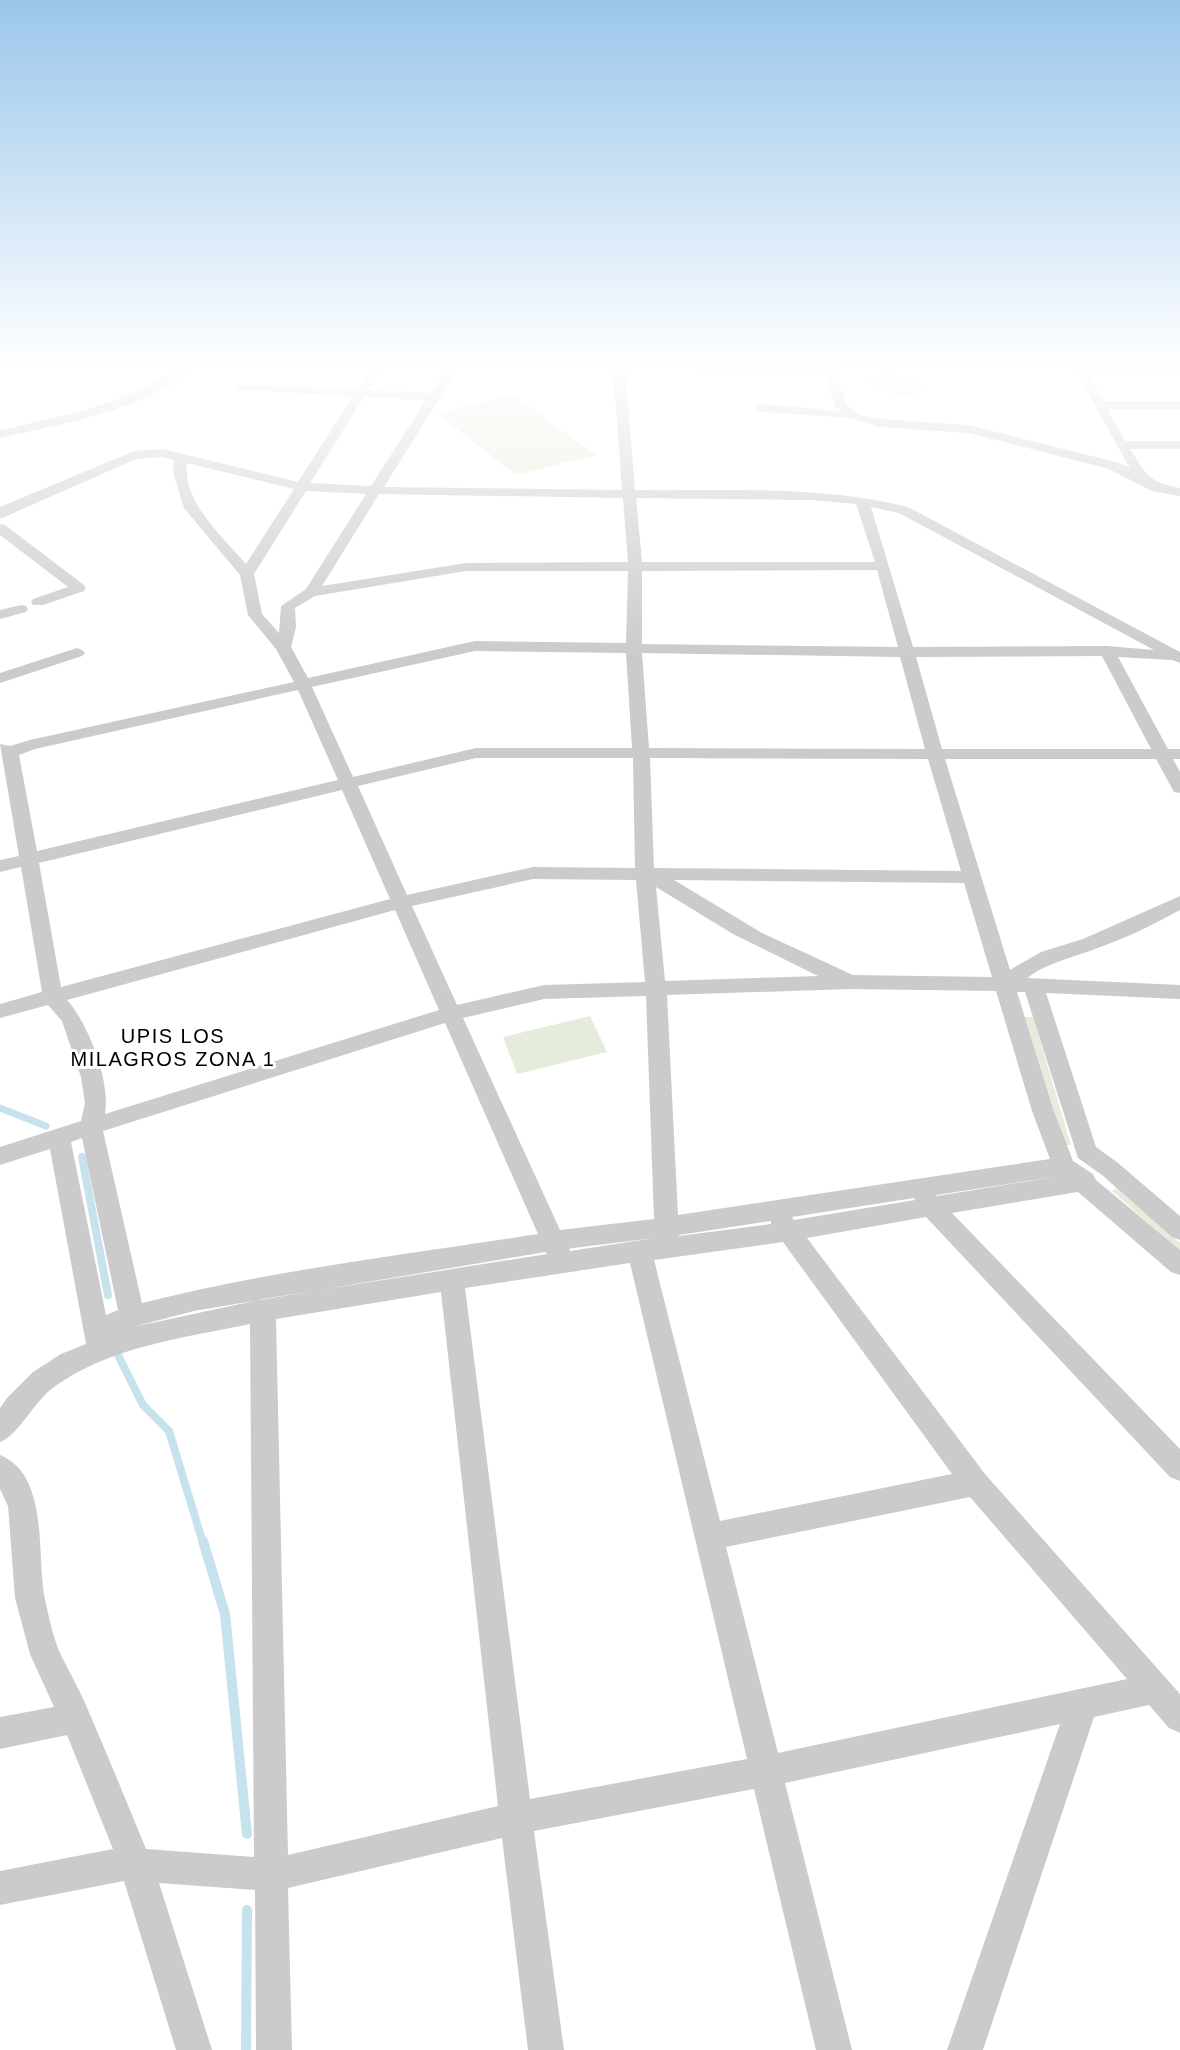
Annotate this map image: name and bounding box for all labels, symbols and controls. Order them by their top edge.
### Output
district label: UPIS LOS MILAGROS ZONA 1 [71,1025,275,1070]

